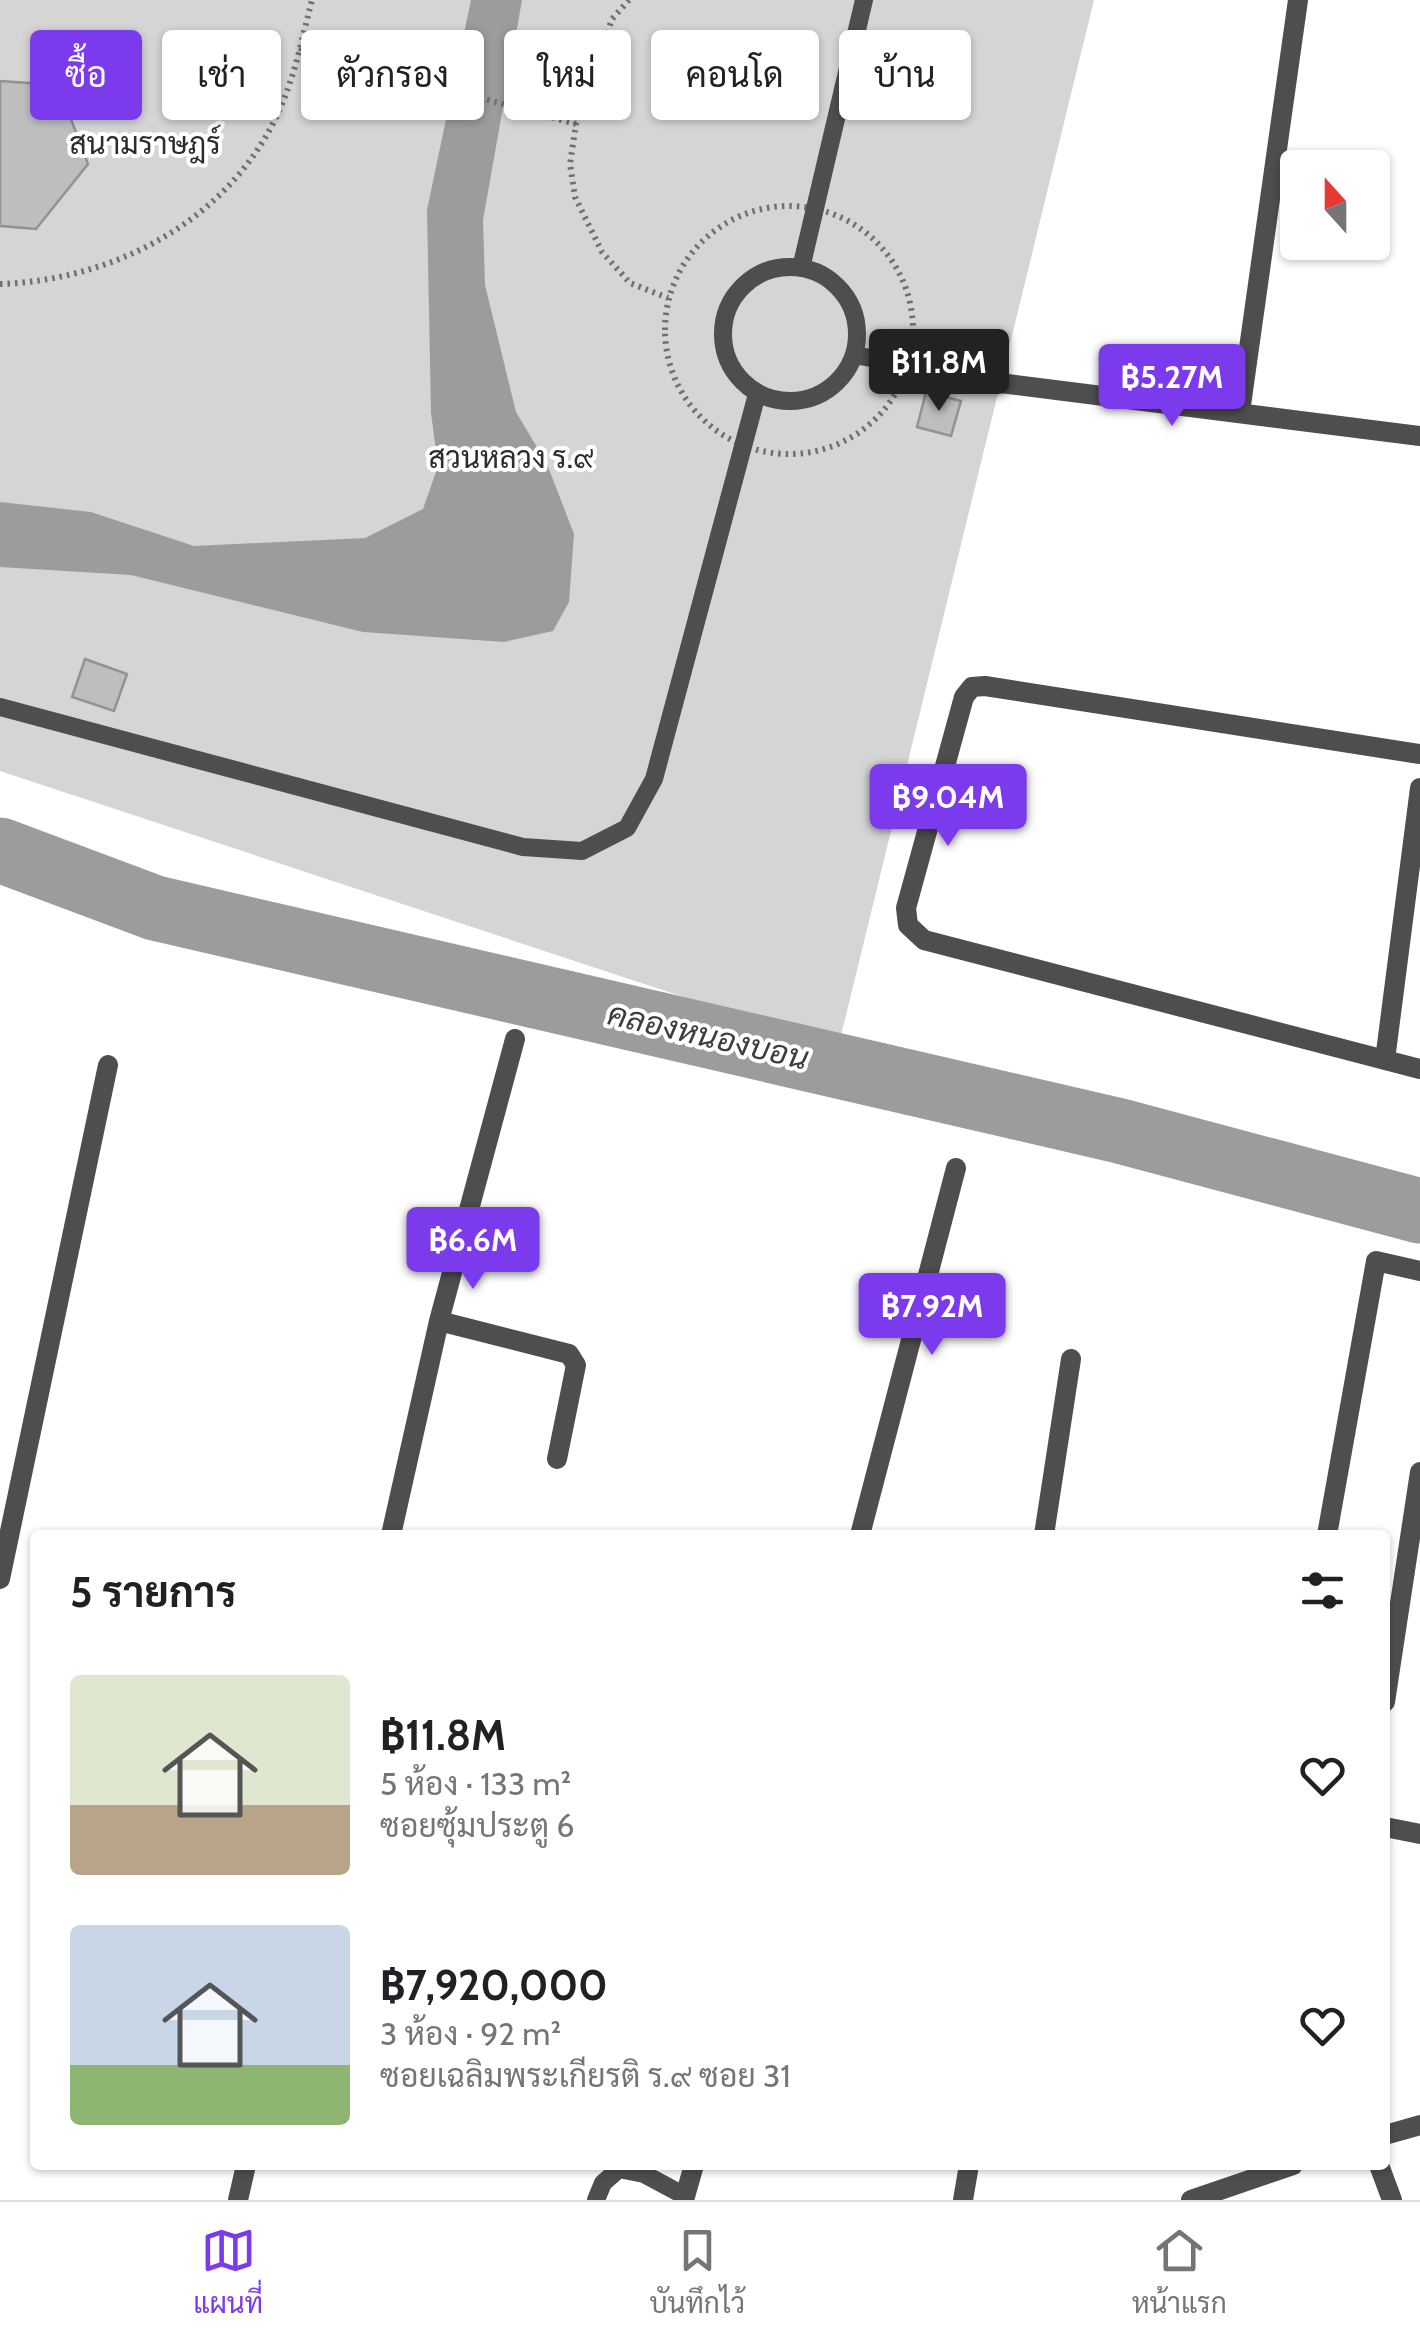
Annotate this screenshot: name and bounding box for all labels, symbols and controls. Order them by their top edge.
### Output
chip: ซื้อ [30,30,142,120]
chip: เช่า [162,30,281,120]
chip: ตัวกรอง [301,30,484,120]
chip: ใหม่ [504,30,631,120]
chip: คอนโด [651,30,819,120]
chip: บ้าน [839,30,971,120]
park label: สนามราษฎร์ [69,124,221,164]
north arrow [1280,150,1390,260]
map controls [1280,150,1390,260]
pin: ฿11.8M [858,329,1020,414]
text: ฿11.8M [891,342,987,381]
pin: ฿5.27M [1091,344,1253,429]
text: ฿5.27M [1121,357,1223,396]
park label: สวนหลวง ร.๙ [428,439,594,476]
pin: ฿9.04M [867,764,1029,849]
text: ฿9.04M [892,777,1004,816]
water label: คลองหนองบอน [604,993,812,1078]
pin: ฿6.6M [403,1207,543,1292]
text: ฿6.6M [428,1220,518,1259]
pin: ฿7.92M [851,1273,1013,1358]
text: ฿7.92M [881,1286,983,1325]
icon: filters [1295,1563,1350,1618]
text: 5 รายการ [70,1566,236,1618]
text: ฿11.8M [380,1709,506,1761]
icon: home [150,1715,270,1835]
icon: heart [1295,1748,1350,1803]
text: 5 ห้อง · 133 m² [380,1764,571,1803]
text: ซอยซุ้มประตู 6 [380,1806,575,1845]
text: ฿7,920,000 [380,1959,608,2011]
icon: home [150,1965,270,2085]
icon: heart [1295,1998,1350,2053]
text: 3 ห้อง · 92 m² [380,2014,561,2053]
text: ซอยเฉลิมพระเกียรติ ร.๙ ซอย 31 [380,2056,791,2095]
tab: แผนที่ [193,2223,263,2320]
tab: บันทึกไว้ [650,2223,745,2320]
tab: หน้าแรก [1132,2223,1227,2320]

